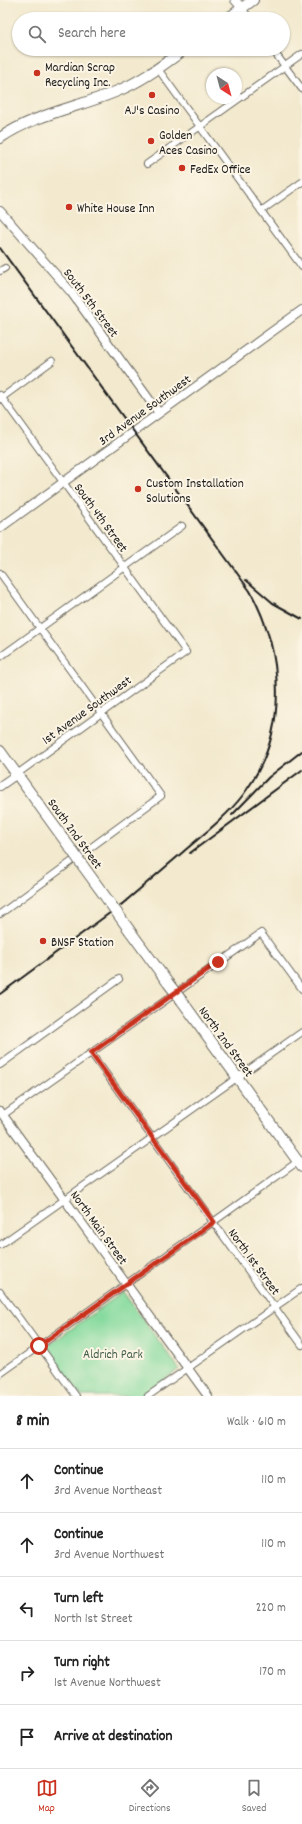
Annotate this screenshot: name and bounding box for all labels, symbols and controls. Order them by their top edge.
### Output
search box [12,12,290,56]
icon: search [26,23,48,45]
text: Search here [58,23,126,45]
place label: Mardian Scrap Recycling Inc. [45,59,115,93]
marker: Mardian Scrap Recycling Inc. [32,68,42,78]
north arrow [206,68,242,104]
marker: AJ's Casino [147,90,157,100]
place label: AJ's Casino [124,102,180,121]
place label: Golden Aces Casino [159,127,218,161]
marker: Golden Aces Casino [146,136,156,146]
place label: FedEx Office [190,161,251,180]
marker: FedEx Office [177,163,187,173]
place label: White House Inn [77,200,155,219]
marker: White House Inn [64,202,74,212]
street label: South 5th Street [58,265,122,342]
street label: 3rd Avenue Southwest [95,371,196,451]
place label: Custom Installation Solutions [146,475,244,509]
street label: South 4th Street [68,480,132,557]
marker: Custom Installation Solutions [133,484,143,494]
street label: 1st Avenue Southwest [39,672,136,750]
street label: South 2nd Street [42,795,106,874]
place label: BNSF Station [51,934,114,953]
marker: BNSF Station [38,936,48,946]
route end [209,953,227,971]
street label: North 2nd Street [193,1003,257,1082]
street label: North Main Street [65,1188,131,1270]
street label: North 1st Street [222,1225,284,1300]
route start [30,1337,48,1355]
park label: Aldrich Park [83,1346,143,1365]
text: 8 min [16,1410,49,1434]
text: Walk · 610 m [227,1413,286,1432]
text: Continue [54,1460,103,1482]
icon: ahead [16,1470,38,1492]
text: 110 m [261,1471,286,1490]
text: 3rd Avenue Northeast [54,1482,162,1501]
text: Continue [54,1524,103,1546]
icon: ahead [16,1534,38,1556]
text: 110 m [261,1535,286,1554]
text: 3rd Avenue Northwest [54,1546,164,1565]
text: Turn left [54,1588,103,1610]
icon: left [16,1598,38,1620]
text: 220 m [256,1599,286,1618]
text: North 1st Street [54,1610,132,1629]
text: Turn right [54,1652,110,1674]
icon: right [16,1662,38,1684]
text: 170 m [259,1663,286,1682]
text: 1st Avenue Northwest [54,1674,161,1693]
icon: arrive [16,1726,38,1748]
text: Arrive at destination [54,1726,172,1748]
tab: Map [36,1777,58,1817]
tab: Directions [129,1777,171,1817]
tab: Saved [242,1777,266,1817]

